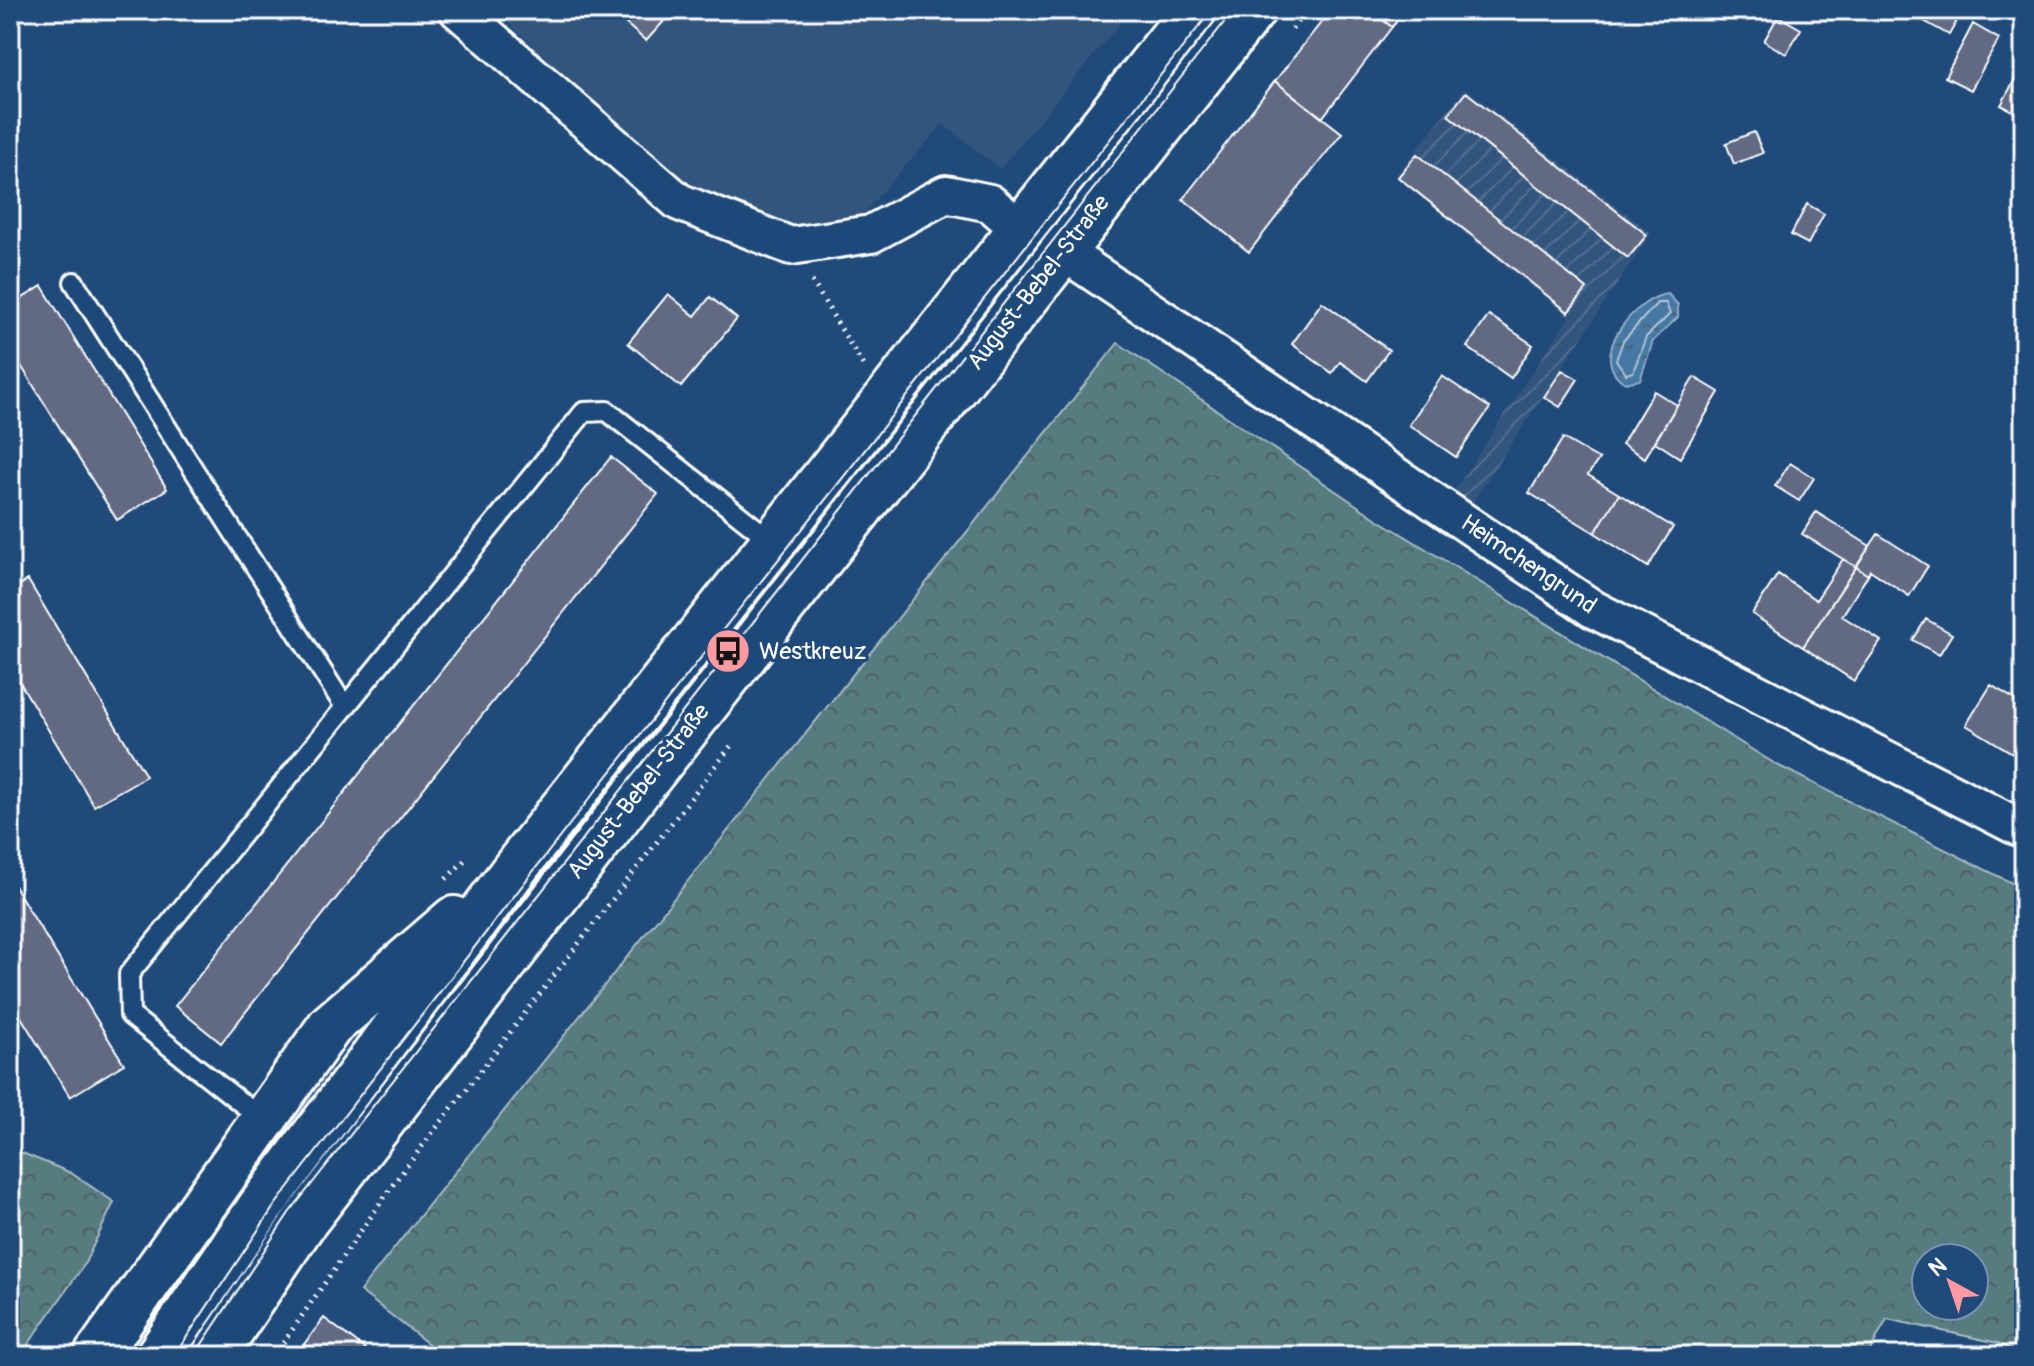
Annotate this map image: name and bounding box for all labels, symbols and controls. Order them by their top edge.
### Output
street label: August-Bebel-Straße [961,189,1116,376]
street label: Heimchengrund [1455,508,1602,620]
bus stop icon: Westkreuz [704,627,752,675]
place label: Westkreuz [759,637,866,666]
street label: August-Bebel-Straße [561,698,716,885]
north arrow [1910,1242,1990,1322]
text: N [1923,1252,1953,1283]

